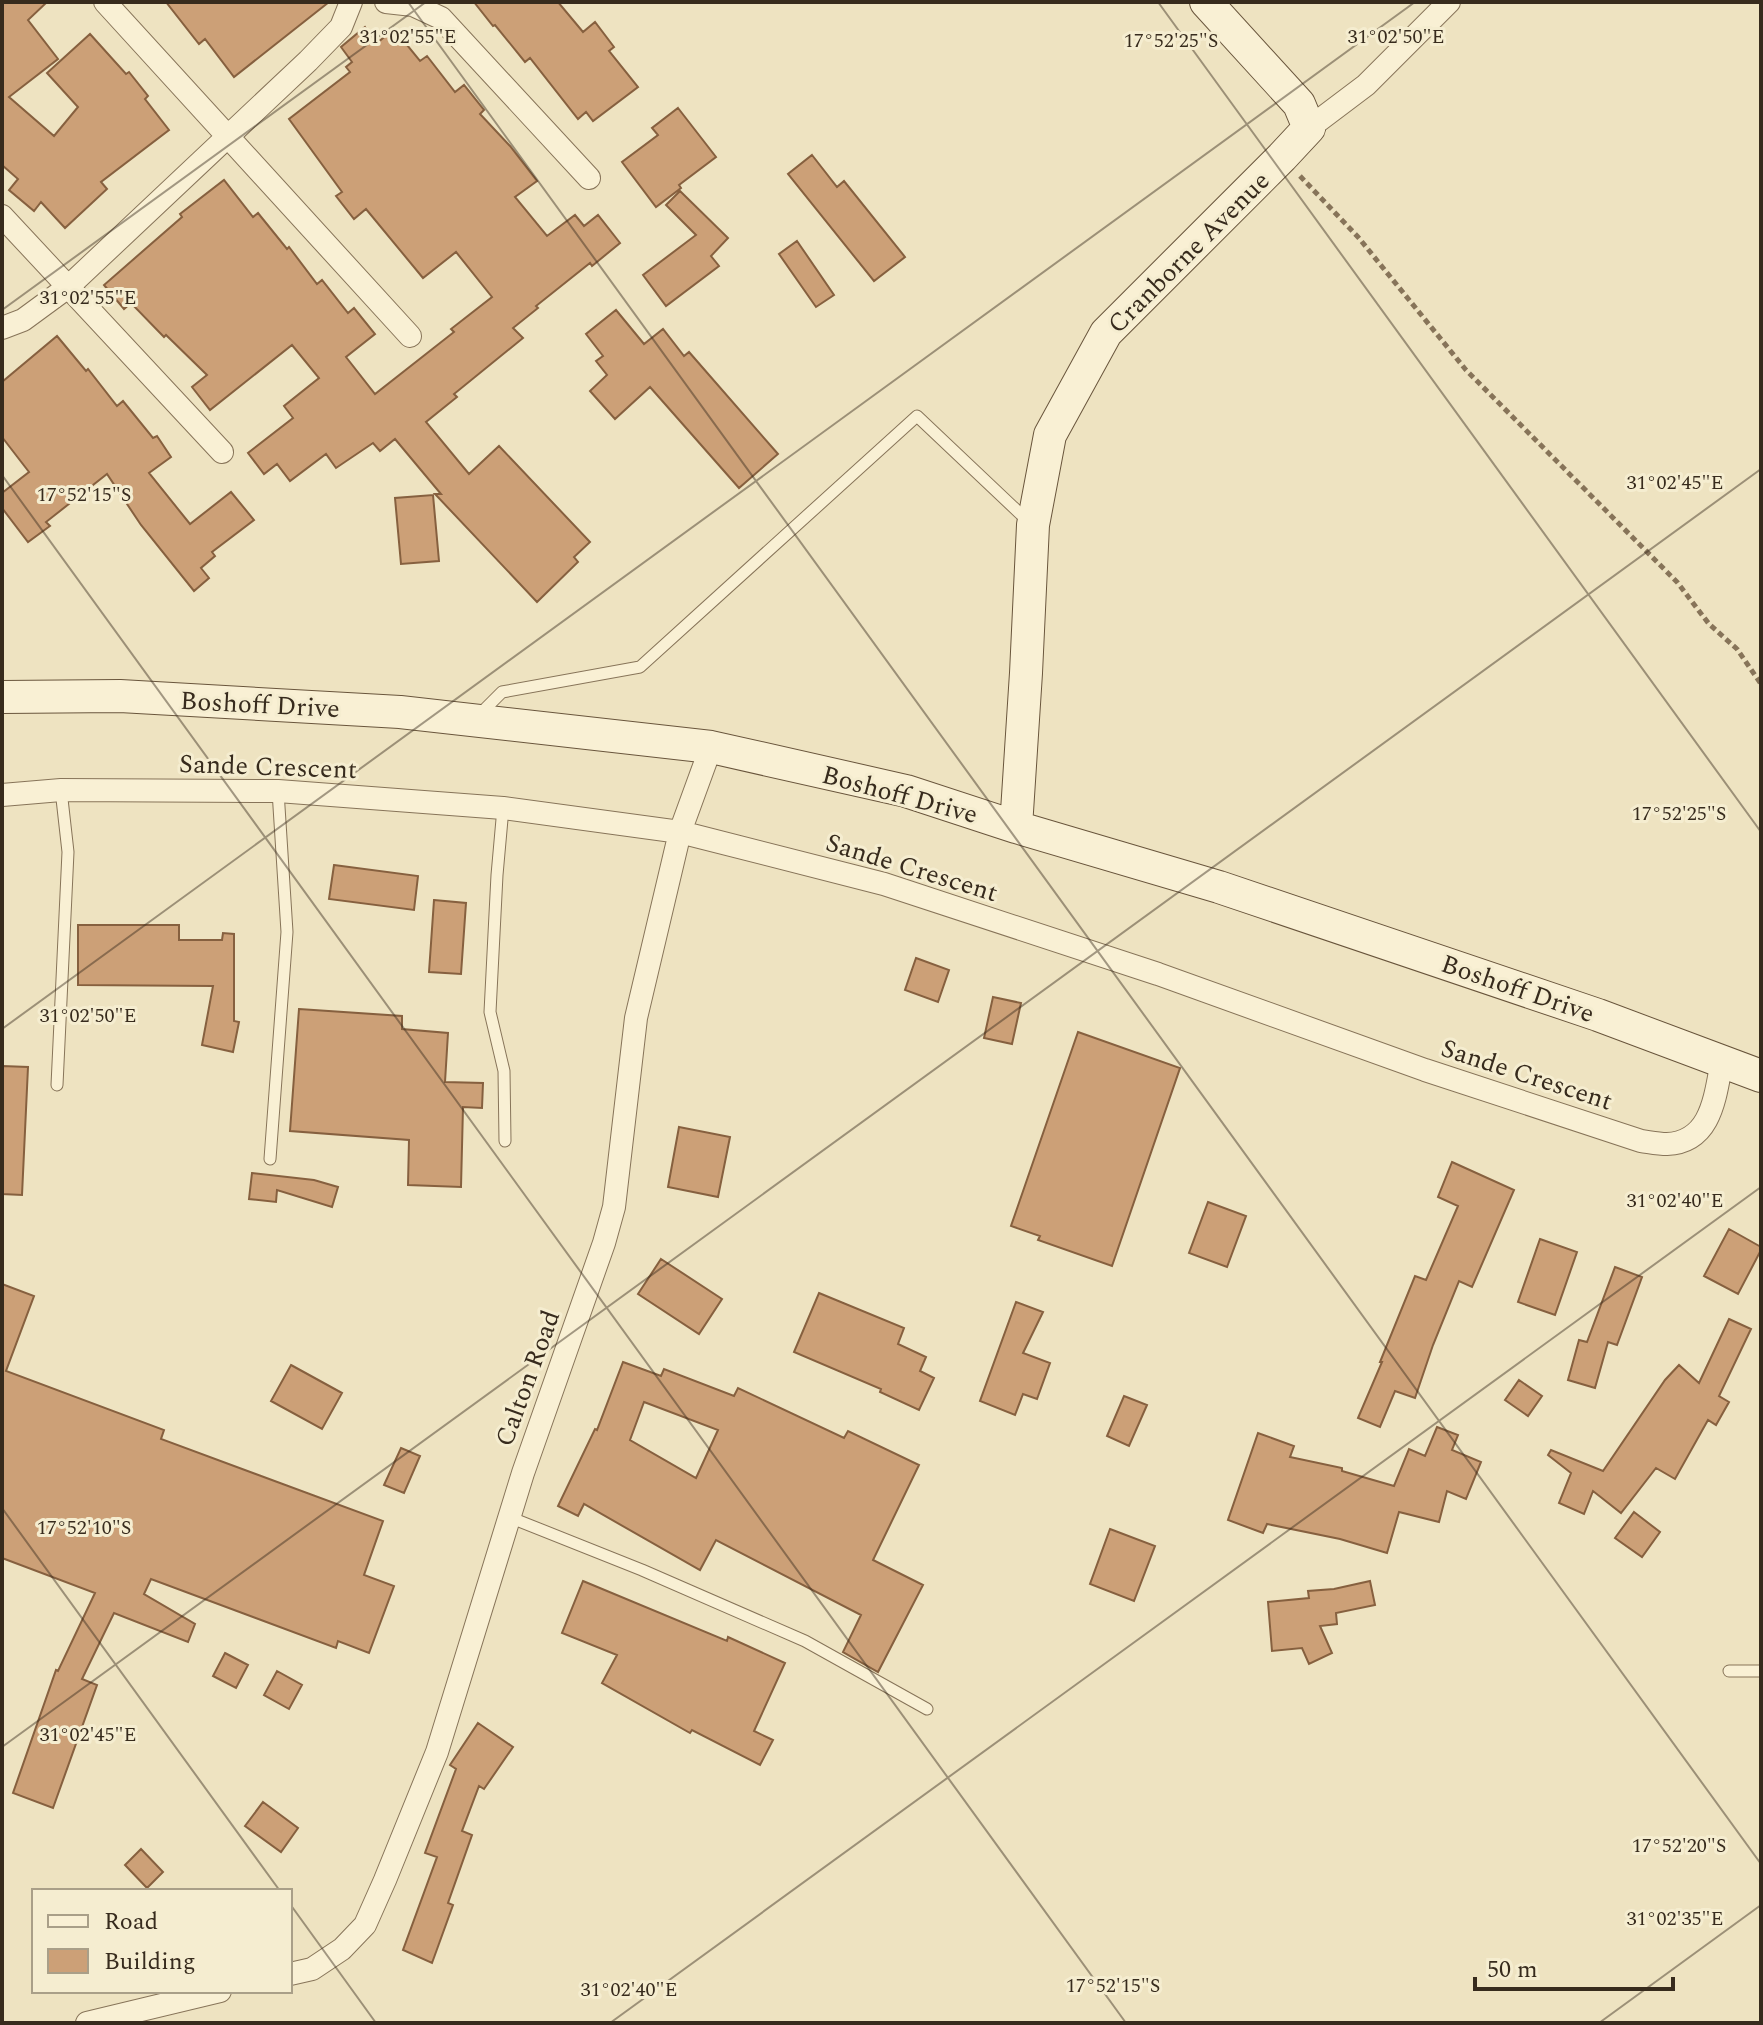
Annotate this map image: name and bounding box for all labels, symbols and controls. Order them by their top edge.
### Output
text: 31°02'55"E [359,22,457,52]
text: 31°02'50"E [1347,22,1445,52]
text: 17°52'25"S [1124,26,1218,56]
street label: Cranborne Avenue [1098,162,1279,343]
text: 31°02'55"E [39,283,137,313]
text: 31°02'45"E [1626,468,1724,498]
text: 17°52'15"S [37,480,131,510]
street label: Boshoff Drive [179,681,341,729]
street label: Sande Crescent [178,744,358,790]
street label: Boshoff Drive [817,755,982,835]
text: 17°52'25"S [1632,799,1726,829]
street label: Sande Crescent [821,823,1003,913]
street label: Boshoff Drive [1436,944,1600,1034]
text: 31°02'50"E [39,1001,137,1031]
street label: Sande Crescent [1436,1028,1618,1122]
text: 31°02'40"E [1626,1186,1724,1216]
street label: Calton Road [485,1305,571,1452]
text: 17°52'10"S [37,1513,131,1543]
text: 31°02'45"E [39,1720,137,1750]
text: 17°52'20"S [1632,1831,1726,1861]
legend [32,1889,292,1993]
text: Road [104,1904,158,1940]
text: 31°02'35"E [1626,1904,1724,1934]
scale bar [1475,1941,1673,1991]
text: Building [104,1944,196,1980]
text: 50 m [1487,1952,1538,1988]
text: 17°52'15"S [1066,1971,1160,2001]
text: 31°02'40"E [580,1975,678,2005]

